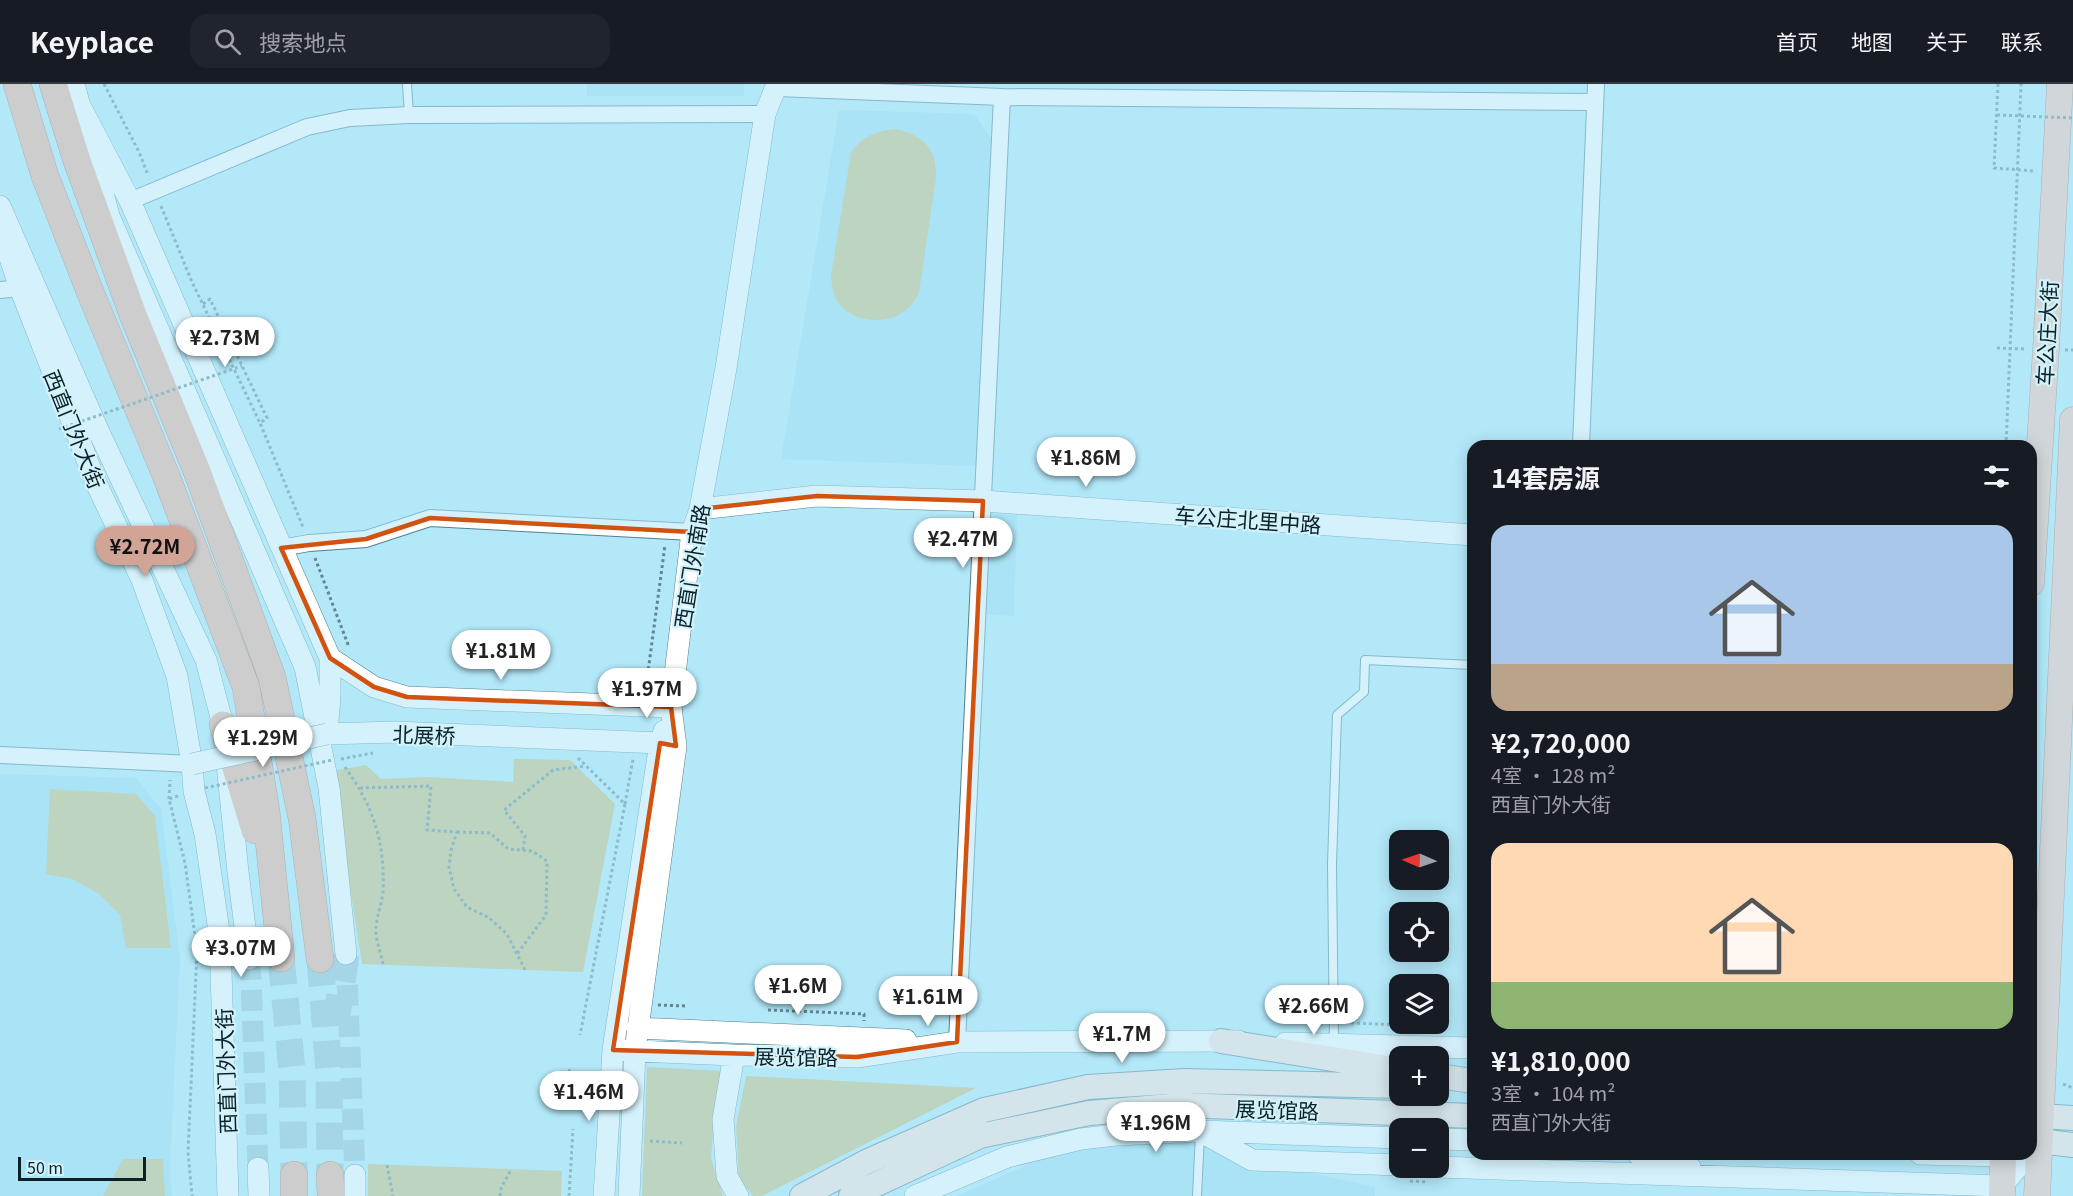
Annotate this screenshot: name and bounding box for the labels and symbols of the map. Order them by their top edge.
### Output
street label: 车公庄大街 [2028,280,2064,386]
pin: ¥2.73M [176,317,274,368]
street label: 西直门外大街 [37,365,113,493]
pin: ¥1.86M [1037,437,1135,488]
street label: 车公庄北里中路 [1174,499,1322,539]
street label: 西直门外南路 [666,501,716,631]
pin: ¥2.47M [914,518,1012,569]
pin: ¥2.72M [96,526,194,577]
pin: ¥1.81M [452,630,550,681]
pin: ¥1.97M [598,668,696,719]
pin: ¥1.29M [214,717,312,768]
street label: 北展桥 [392,718,456,750]
north arrow [1389,830,1449,890]
pin: ¥3.07M [192,927,290,978]
pin: ¥1.6M [756,965,840,1016]
pin: ¥1.61M [879,976,977,1027]
pin: ¥2.66M [1265,985,1363,1036]
street label: 西直门外大街 [208,1008,242,1134]
pin: ¥1.7M [1080,1013,1164,1064]
street label: 展览馆路 [754,1040,838,1072]
pin: ¥1.46M [540,1071,638,1122]
street label: 展览馆路 [1235,1093,1319,1125]
pin: ¥1.96M [1107,1102,1205,1153]
scale bar [18,1154,146,1182]

